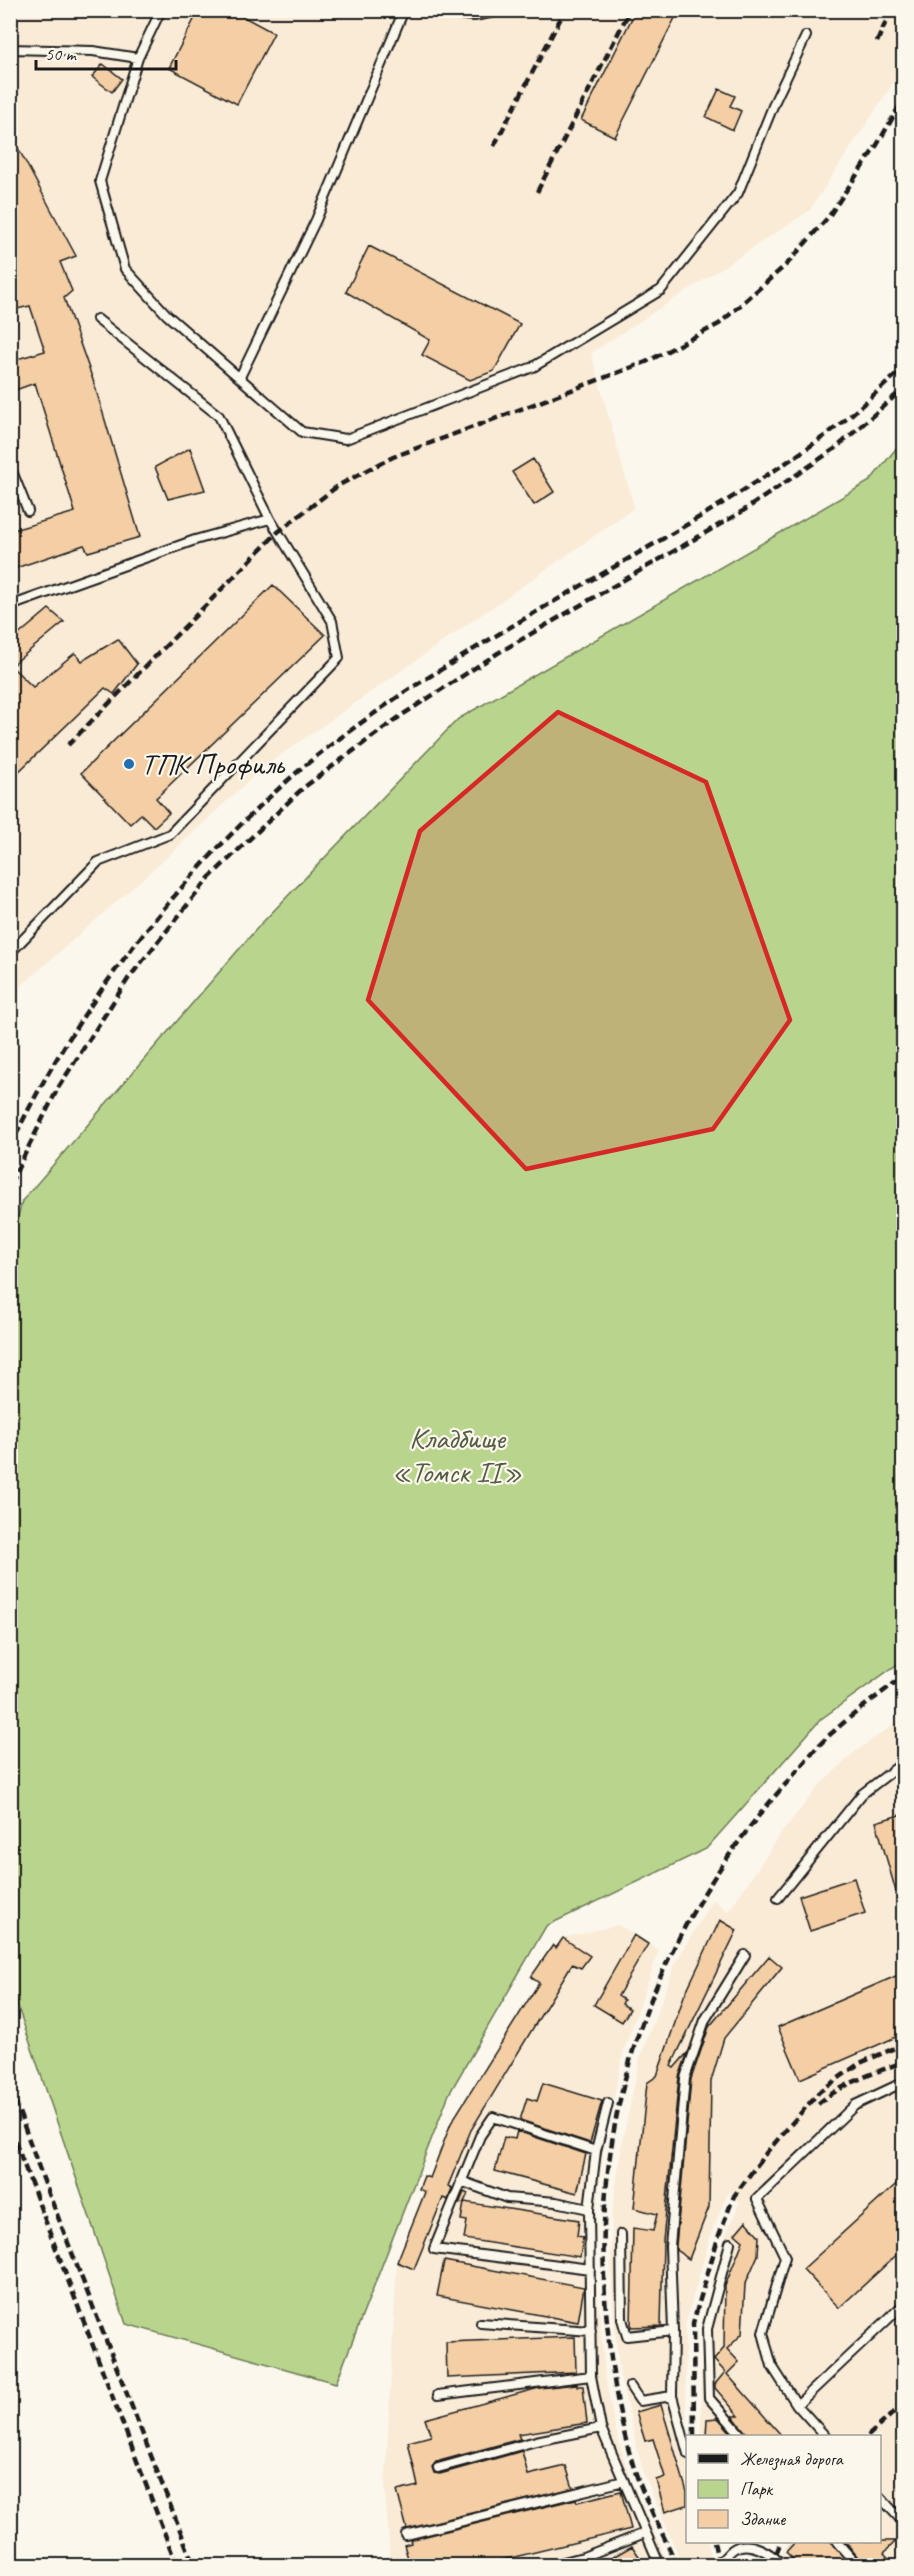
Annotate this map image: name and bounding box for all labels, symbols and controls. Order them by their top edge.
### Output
scale bar [36,33,176,71]
text: 50 m [45,43,78,65]
place label: ТПК Профиль [141,745,286,783]
marker: ТПК Профиль [122,757,136,771]
park label: Кладбище «Томск II» [392,1419,522,1491]
legend [686,2435,881,2543]
text: Железная дорога [740,2448,844,2471]
text: Парк [740,2478,774,2500]
text: Здание [740,2508,786,2530]

